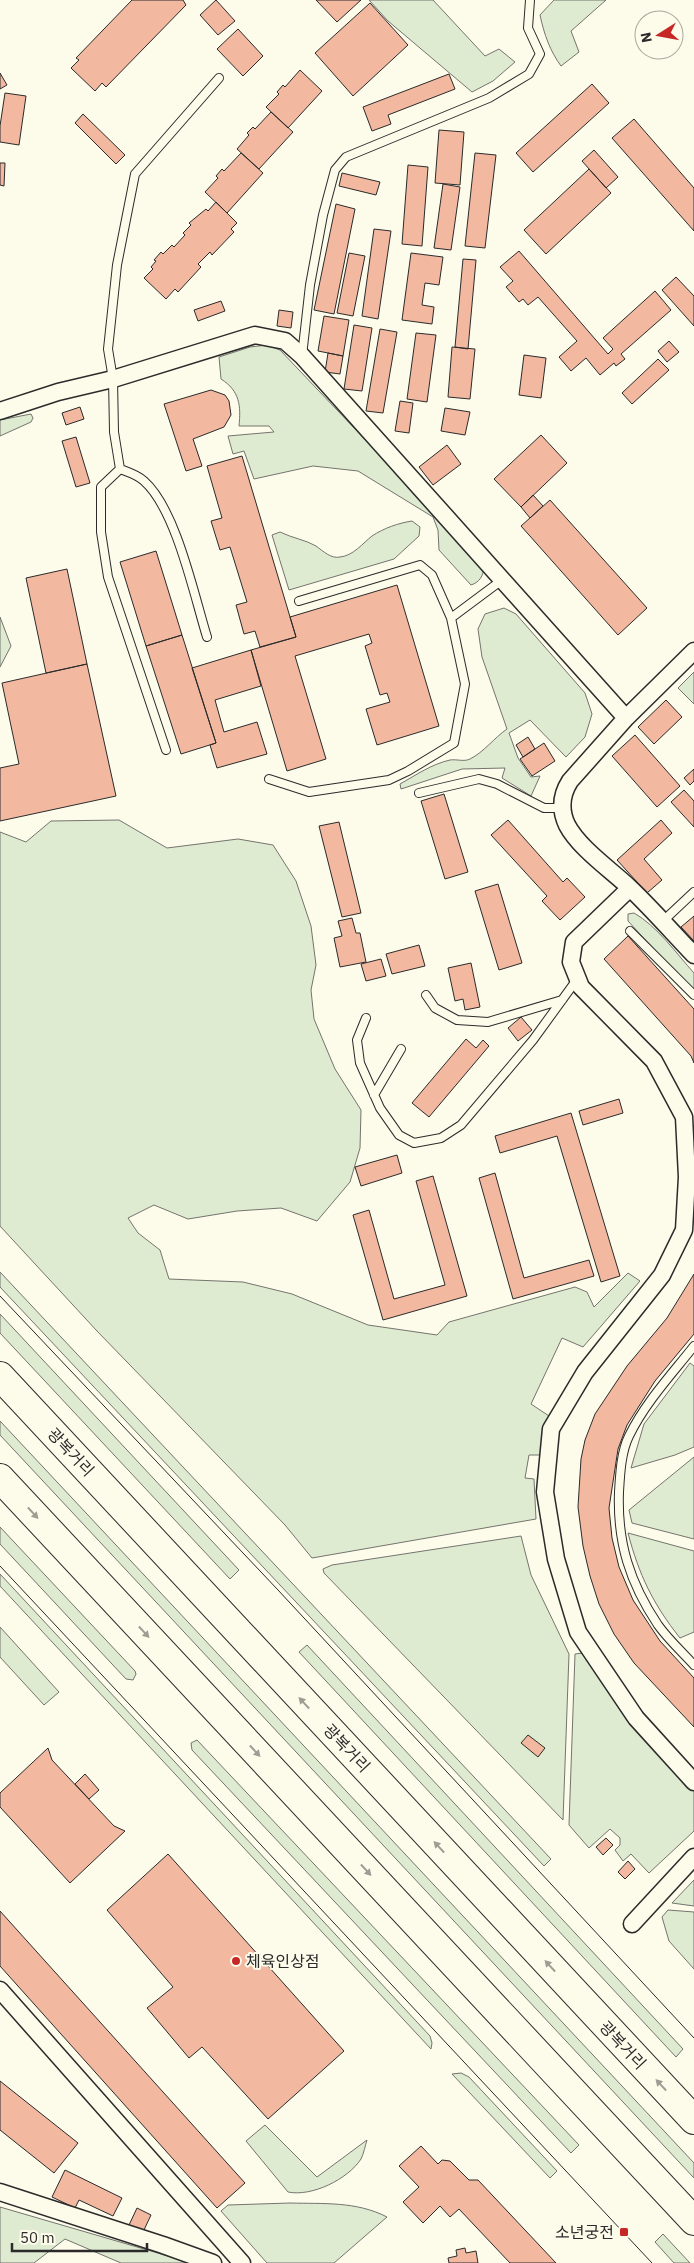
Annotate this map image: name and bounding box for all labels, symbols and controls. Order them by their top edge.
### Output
north arrow [634,10,684,60]
text: N [636,31,656,44]
street label: 광복거리 [44,1424,98,1480]
one-way arrow [27,1507,39,1519]
one-way arrow [138,1626,150,1638]
one-way arrow [298,1697,310,1709]
street label: 광복거리 [320,1720,374,1776]
one-way arrow [249,1745,261,1757]
one-way arrow [433,1842,445,1854]
one-way arrow [360,1863,372,1875]
place label: 체육인상점 [246,1951,320,1971]
marker: 체육인상점 [230,1955,242,1967]
one-way arrow [544,1960,556,1972]
street label: 광복거리 [596,2017,650,2073]
one-way arrow [655,2079,667,2091]
scale bar [12,2220,148,2252]
place label: 소년궁전 [555,2222,614,2242]
marker: 소년궁전 [618,2226,630,2238]
text: 50 m [20,2228,55,2247]

